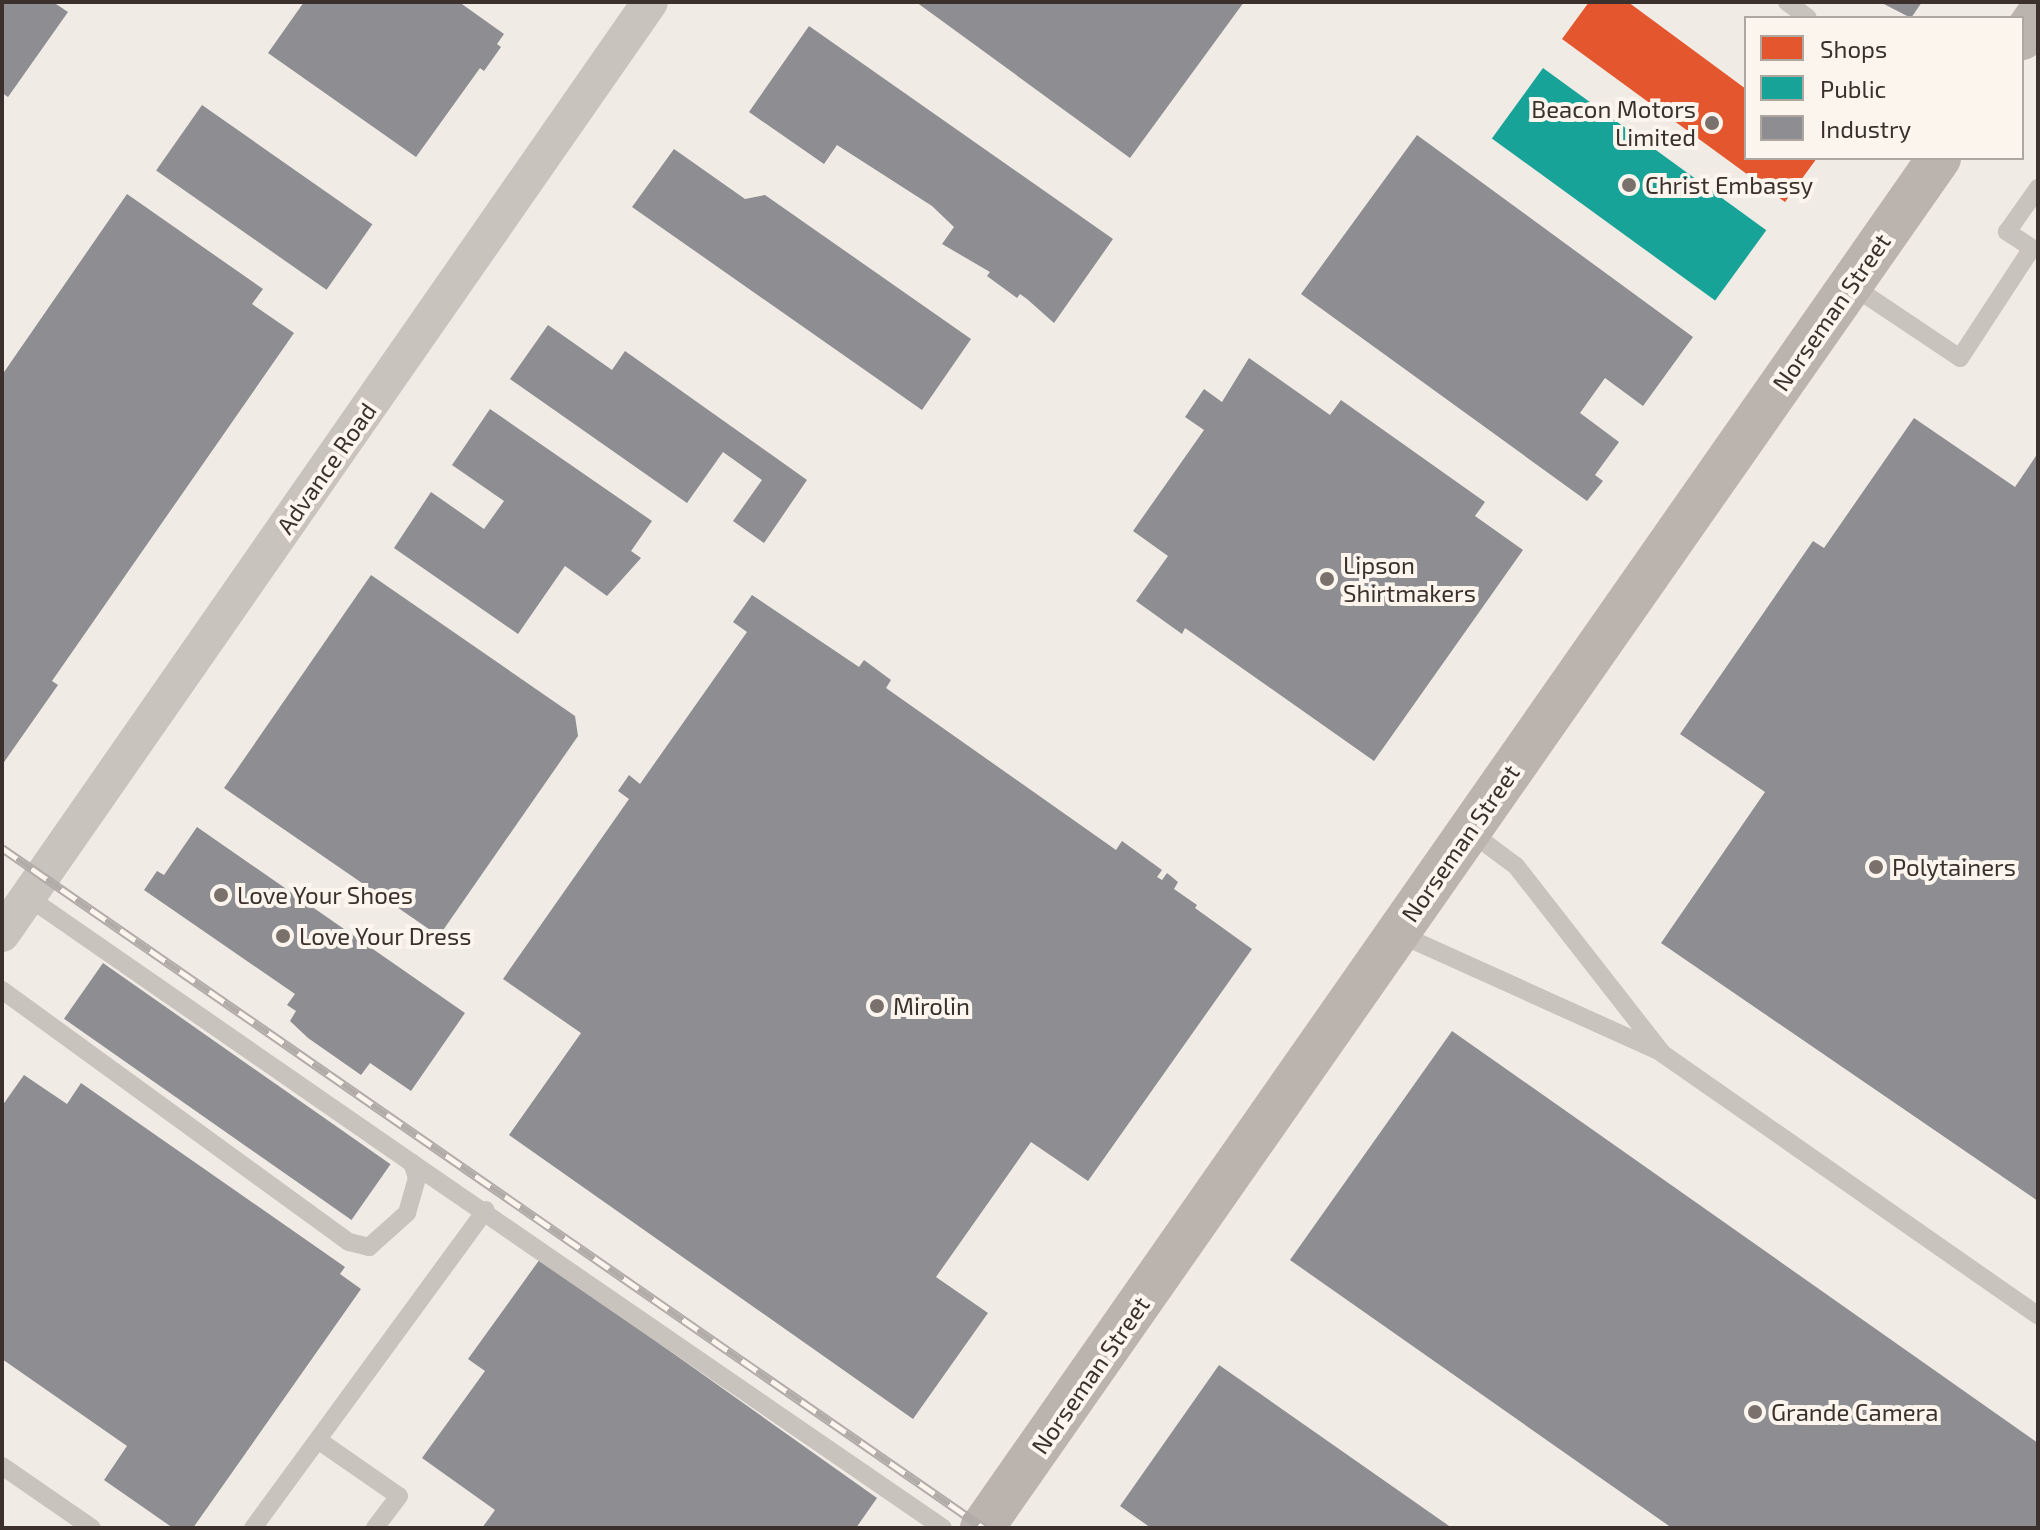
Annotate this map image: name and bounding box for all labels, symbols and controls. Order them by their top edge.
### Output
legend [1744,16,2024,160]
text: Shops [1820,34,1887,63]
text: Public [1820,74,1886,103]
place label: Beacon Motors Limited [1531,95,1696,151]
marker: Beacon Motors Limited [1703,114,1721,132]
text: Industry [1820,114,1911,143]
place label: Christ Embassy [1645,171,1813,199]
marker: Christ Embassy [1620,176,1638,194]
street label: Norseman Street [1766,228,1896,396]
street label: Advance Road [270,397,382,539]
place label: Lipson Shirtmakers [1343,551,1476,607]
marker: Lipson Shirtmakers [1318,570,1336,588]
street label: Norseman Street [1395,759,1525,927]
place label: Polytainers [1892,853,2016,881]
marker: Polytainers [1867,858,1885,876]
place label: Love Your Shoes [237,881,414,909]
marker: Love Your Shoes [212,886,230,904]
place label: Love Your Dress [299,922,472,950]
marker: Love Your Dress [274,927,292,945]
place label: Mirolin [893,992,970,1020]
marker: Mirolin [868,997,886,1015]
street label: Norseman Street [1025,1291,1155,1459]
place label: Grande Camera [1771,1398,1938,1426]
marker: Grande Camera [1746,1403,1764,1421]

